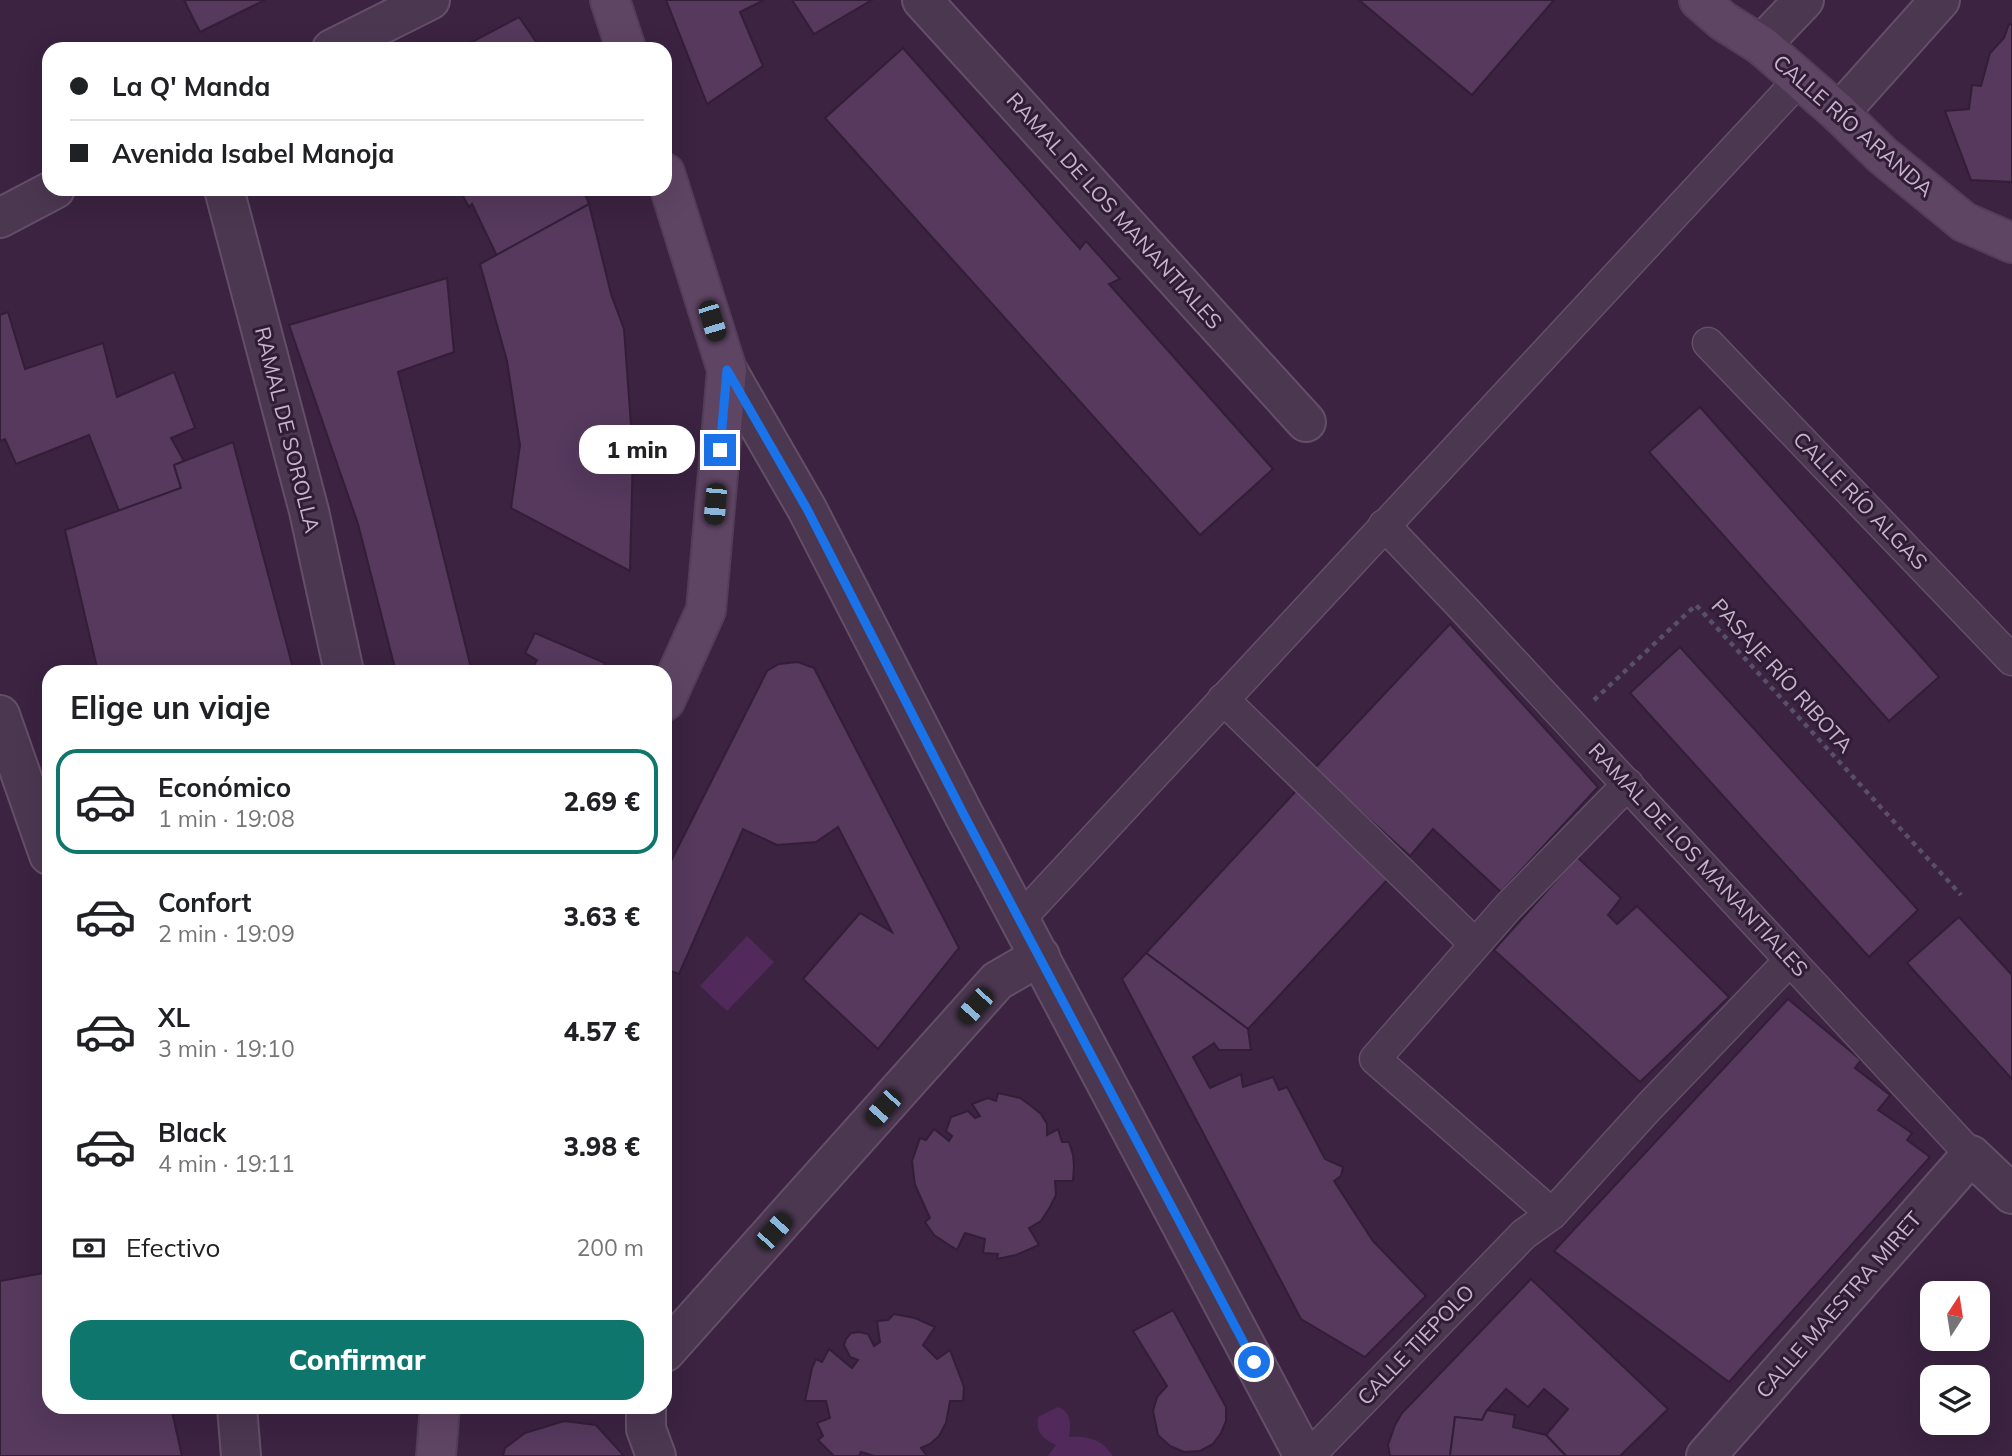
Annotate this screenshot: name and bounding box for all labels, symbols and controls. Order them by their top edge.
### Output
street label: CALLE RÍO ARANDA [1768,49,1939,202]
text: La Q' Manda [112,70,270,103]
street label: RAMAL DE LOS MANANTIALES [1002,87,1228,334]
text: Avenida Isabel Manoja [112,137,394,170]
car [696,298,729,344]
street label: RAMAL DE SOROLLA [250,324,326,536]
callout: 1 min [580,426,696,475]
street label: CALLE RÍO ALGAS [1788,426,1933,575]
route end [704,434,736,466]
text: 1 min [606,435,668,464]
car [703,482,728,526]
street label: PASAJE RÍO RIBOTA [1707,593,1859,758]
text: Elige un viaje [70,687,271,727]
street label: RAMAL DE LOS MANANTIALES [1584,737,1814,981]
icon: car [74,770,137,833]
text: Económico [158,771,291,804]
text: 2.69 € [564,785,640,818]
text: 1 min · 19:08 [158,804,295,833]
icon: car [74,885,137,948]
text: Confort [158,886,251,919]
text: 3.63 € [564,900,640,933]
text: 2 min · 19:09 [158,919,295,948]
car [954,983,997,1029]
icon: car [74,1000,137,1063]
text: XL [158,1001,190,1034]
text: 4.57 € [564,1015,640,1048]
text: 3 min · 19:10 [158,1034,295,1063]
car [862,1085,905,1131]
icon: car [74,1115,137,1178]
text: Black [158,1116,226,1149]
text: 3.98 € [564,1130,640,1163]
text: 4 min · 19:11 [158,1149,295,1178]
street label: CALLE MAESTRA MIRET [1750,1205,1927,1403]
car [753,1208,796,1254]
icon: cash [70,1229,108,1267]
text: Efectivo [126,1231,220,1264]
text: 200 m [576,1233,644,1262]
street label: CALLE TIEPOLO [1351,1279,1479,1410]
north arrow [1920,1281,1990,1351]
map controls [1920,1281,1990,1435]
button: Confirmar [70,1320,644,1400]
route start [1238,1346,1270,1378]
button: layers [1920,1365,1990,1435]

